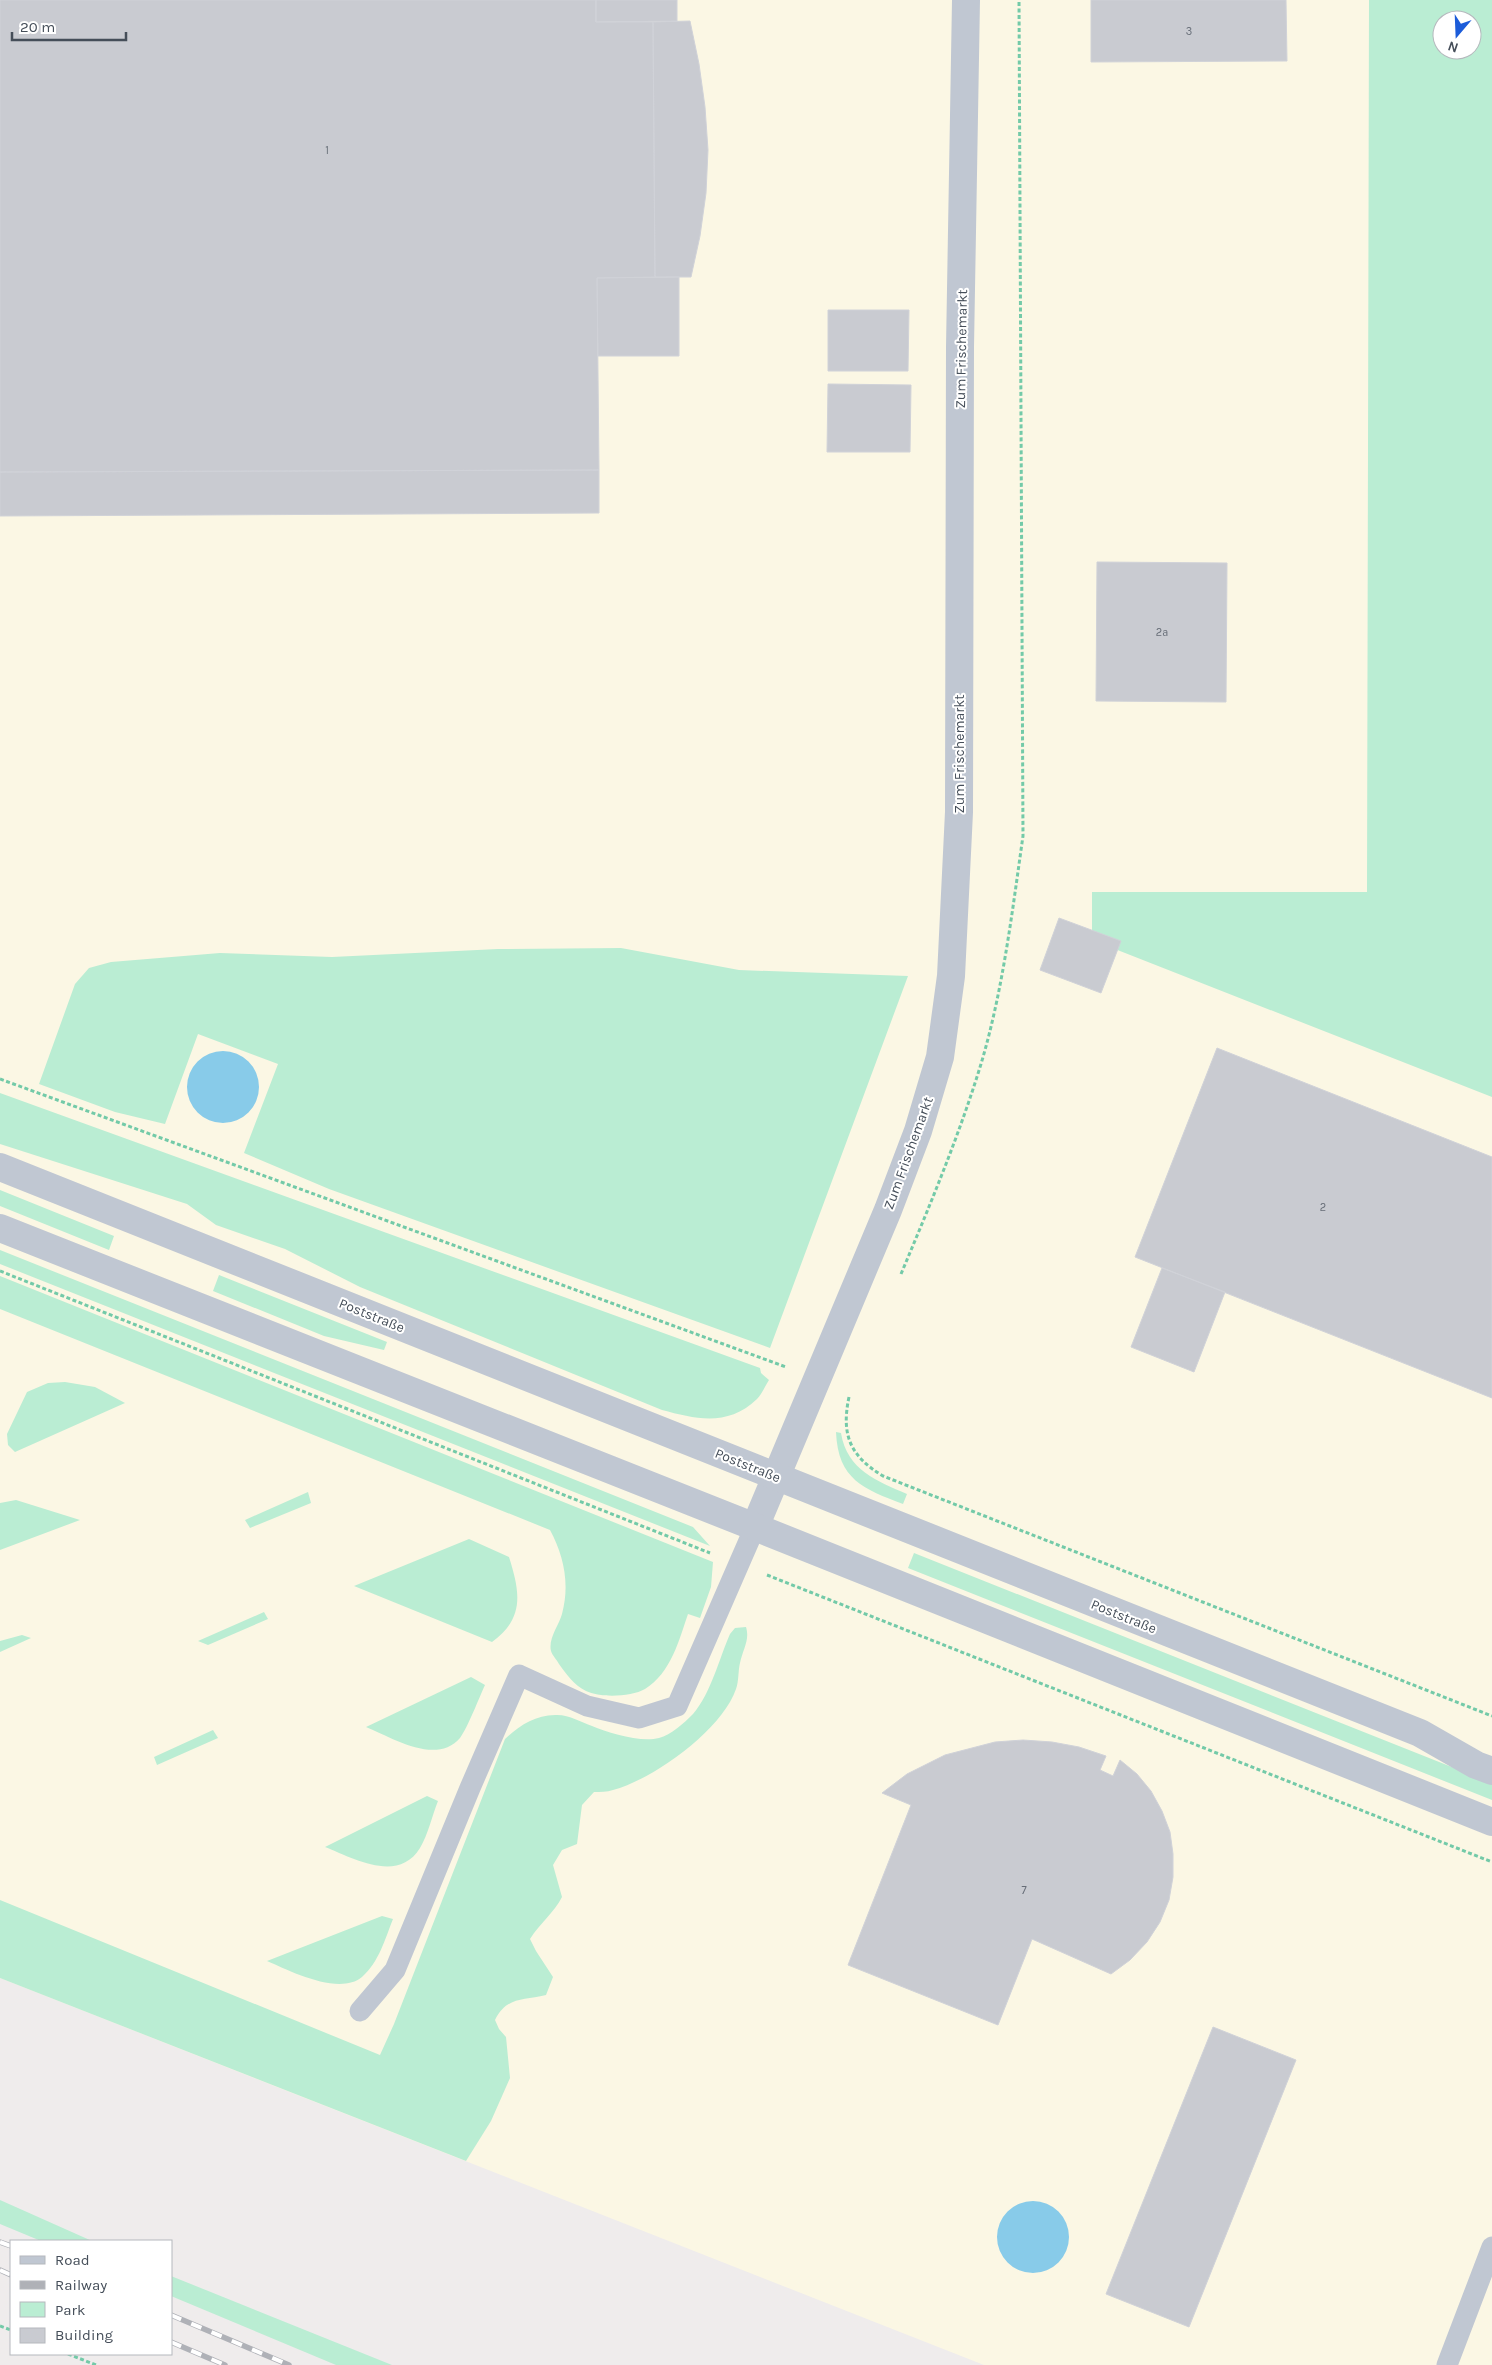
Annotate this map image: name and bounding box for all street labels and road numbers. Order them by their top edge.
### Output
street label: Zum Frischemarkt [952,289,971,409]
street label: Zum Frischemarkt [951,695,968,814]
street label: Zum Frischemarkt [880,1094,937,1212]
street label: Poststraße [337,1295,407,1336]
street label: Poststraße [713,1445,783,1486]
street label: Poststraße [1089,1596,1159,1637]

